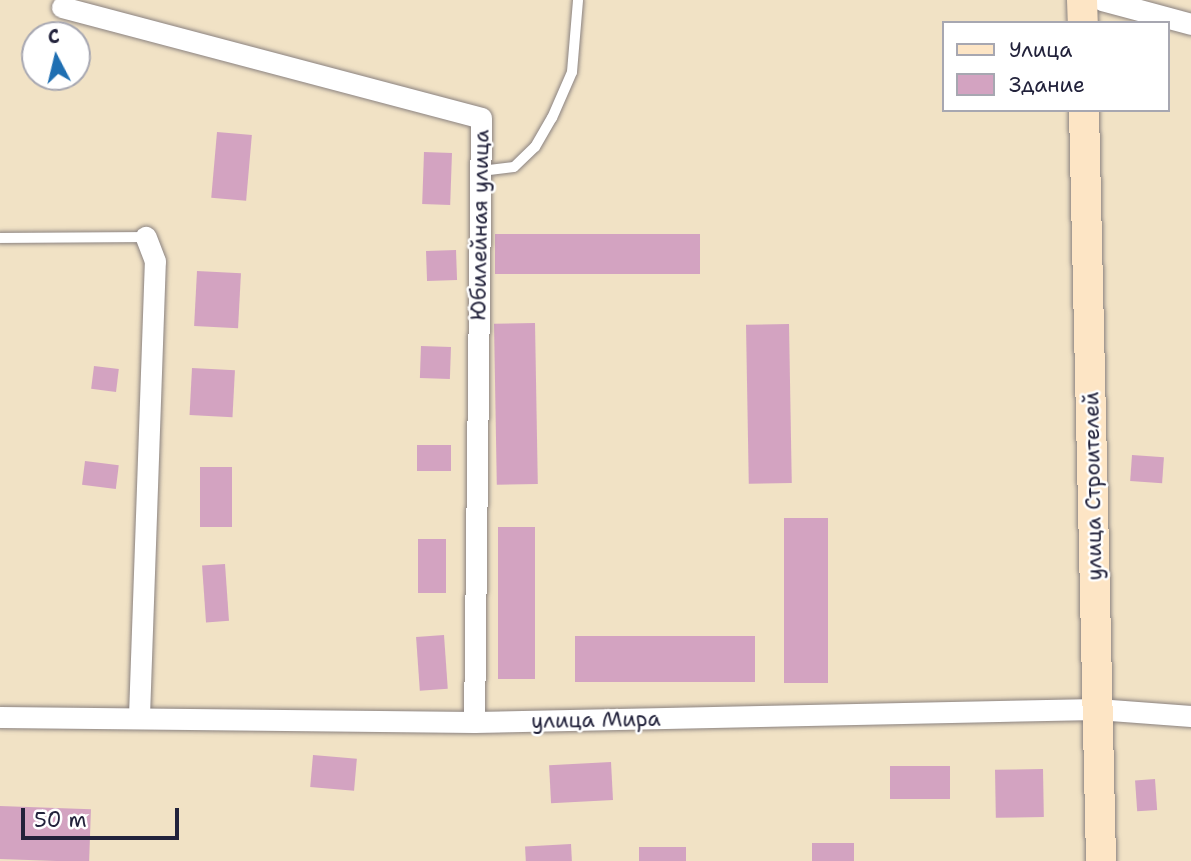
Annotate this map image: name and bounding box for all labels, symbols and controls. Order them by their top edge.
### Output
north arrow [21,21,91,91]
legend [942,21,1170,112]
text: С [46,24,61,50]
text: Улица [1009,36,1072,64]
text: Здание [1009,71,1085,99]
street label: Юбилейная улица [466,129,494,321]
street label: улица Строителей [1079,391,1107,581]
street label: улица Мира [531,706,661,734]
scale bar [24,794,182,838]
text: 50 m [34,806,87,834]

